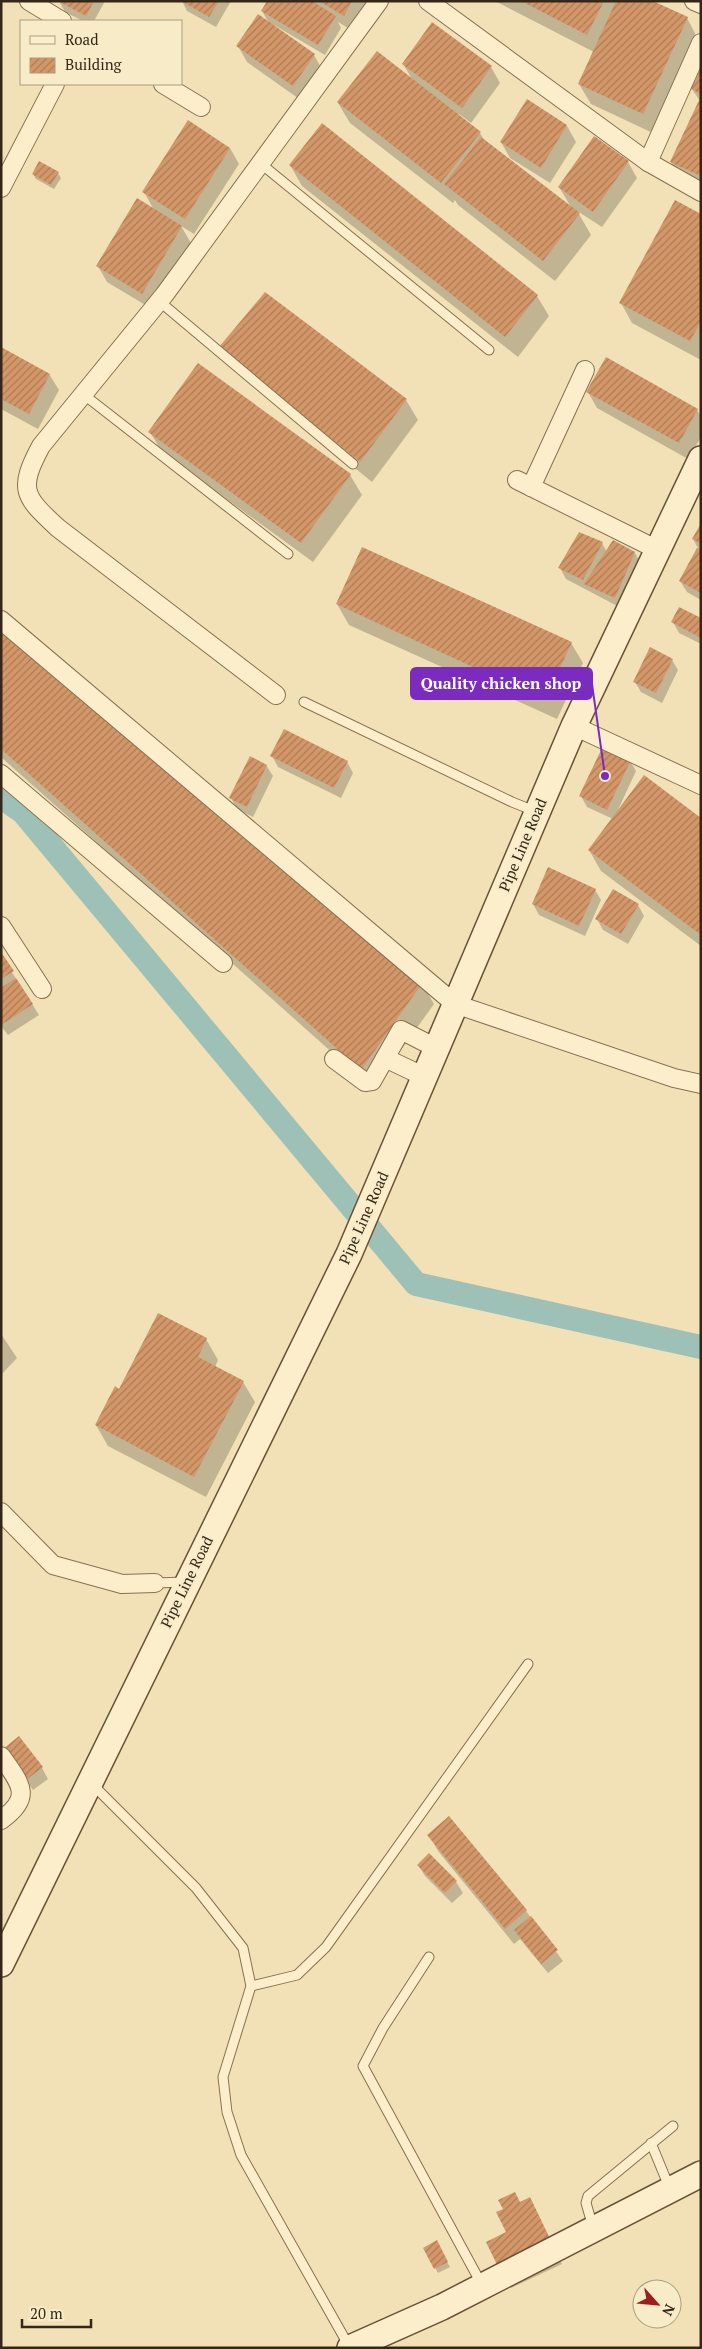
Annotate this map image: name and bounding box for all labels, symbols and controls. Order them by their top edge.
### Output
legend [20,20,182,85]
text: Road [65,29,98,49]
text: Building [65,54,123,74]
callout: Quality chicken shop [411,668,592,699]
text: Quality chicken shop [421,672,582,694]
street label: Pipe Line Road [493,795,551,894]
street label: Pipe Line Road [334,1168,392,1267]
street label: Pipe Line Road [155,1532,217,1631]
north arrow [632,2279,682,2329]
scale bar [22,2296,91,2328]
text: N [658,2301,680,2320]
text: 20 m [30,2303,63,2323]

